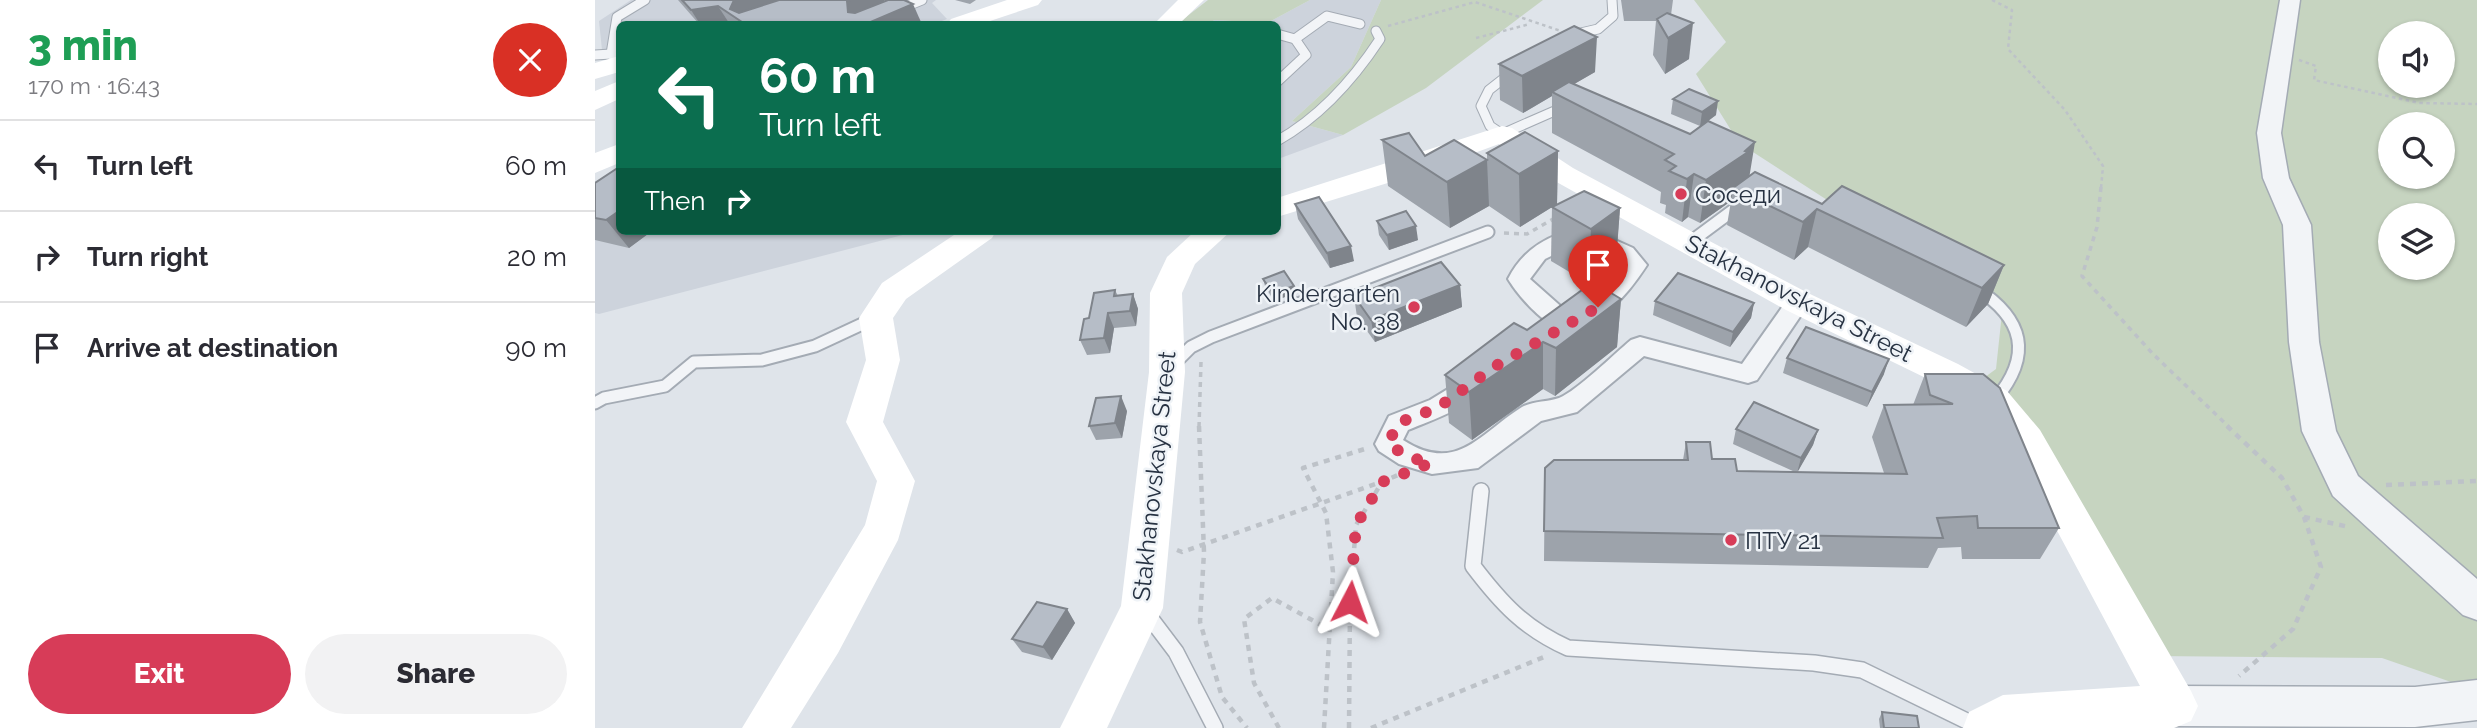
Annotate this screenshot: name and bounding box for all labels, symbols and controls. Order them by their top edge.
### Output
text: 3 min [28,21,138,70]
map controls [2378,21,2455,280]
button: sound [2378,21,2455,98]
button: close [493,23,567,97]
text: 60 m [759,47,876,104]
icon: left [644,49,735,140]
text: 170 m · 16:43 [28,72,160,99]
text: Turn left [759,106,881,143]
button: search [2378,112,2455,189]
icon: left [28,147,66,185]
text: Turn left [87,151,193,181]
text: 60 m [505,151,567,181]
place label: Соседи [1695,180,1781,209]
icon: right [719,182,757,220]
text: Then [644,186,705,216]
marker: Соседи [1673,186,1689,202]
button: layers [2378,203,2455,280]
street label: Stakhanovskaya Street [1681,228,1917,368]
pin [1568,235,1628,307]
icon: right [28,238,66,276]
text: Turn right [87,242,208,272]
text: 20 m [507,242,567,272]
icon: arrive [1579,246,1617,284]
place label: Kindergarten No. 38 [1256,279,1400,336]
marker: Kindergarten No. 38 [1406,299,1422,315]
icon: arrive [28,329,66,367]
text: Arrive at destination [87,333,338,363]
text: 90 m [505,333,567,363]
street label: Stakhanovskaya Street [1126,350,1182,602]
place label: ПТУ 21 [1745,526,1820,555]
marker: ПТУ 21 [1723,532,1739,548]
position arrow [1313,565,1387,639]
button: Exit [28,634,291,714]
button: Share [305,634,567,714]

